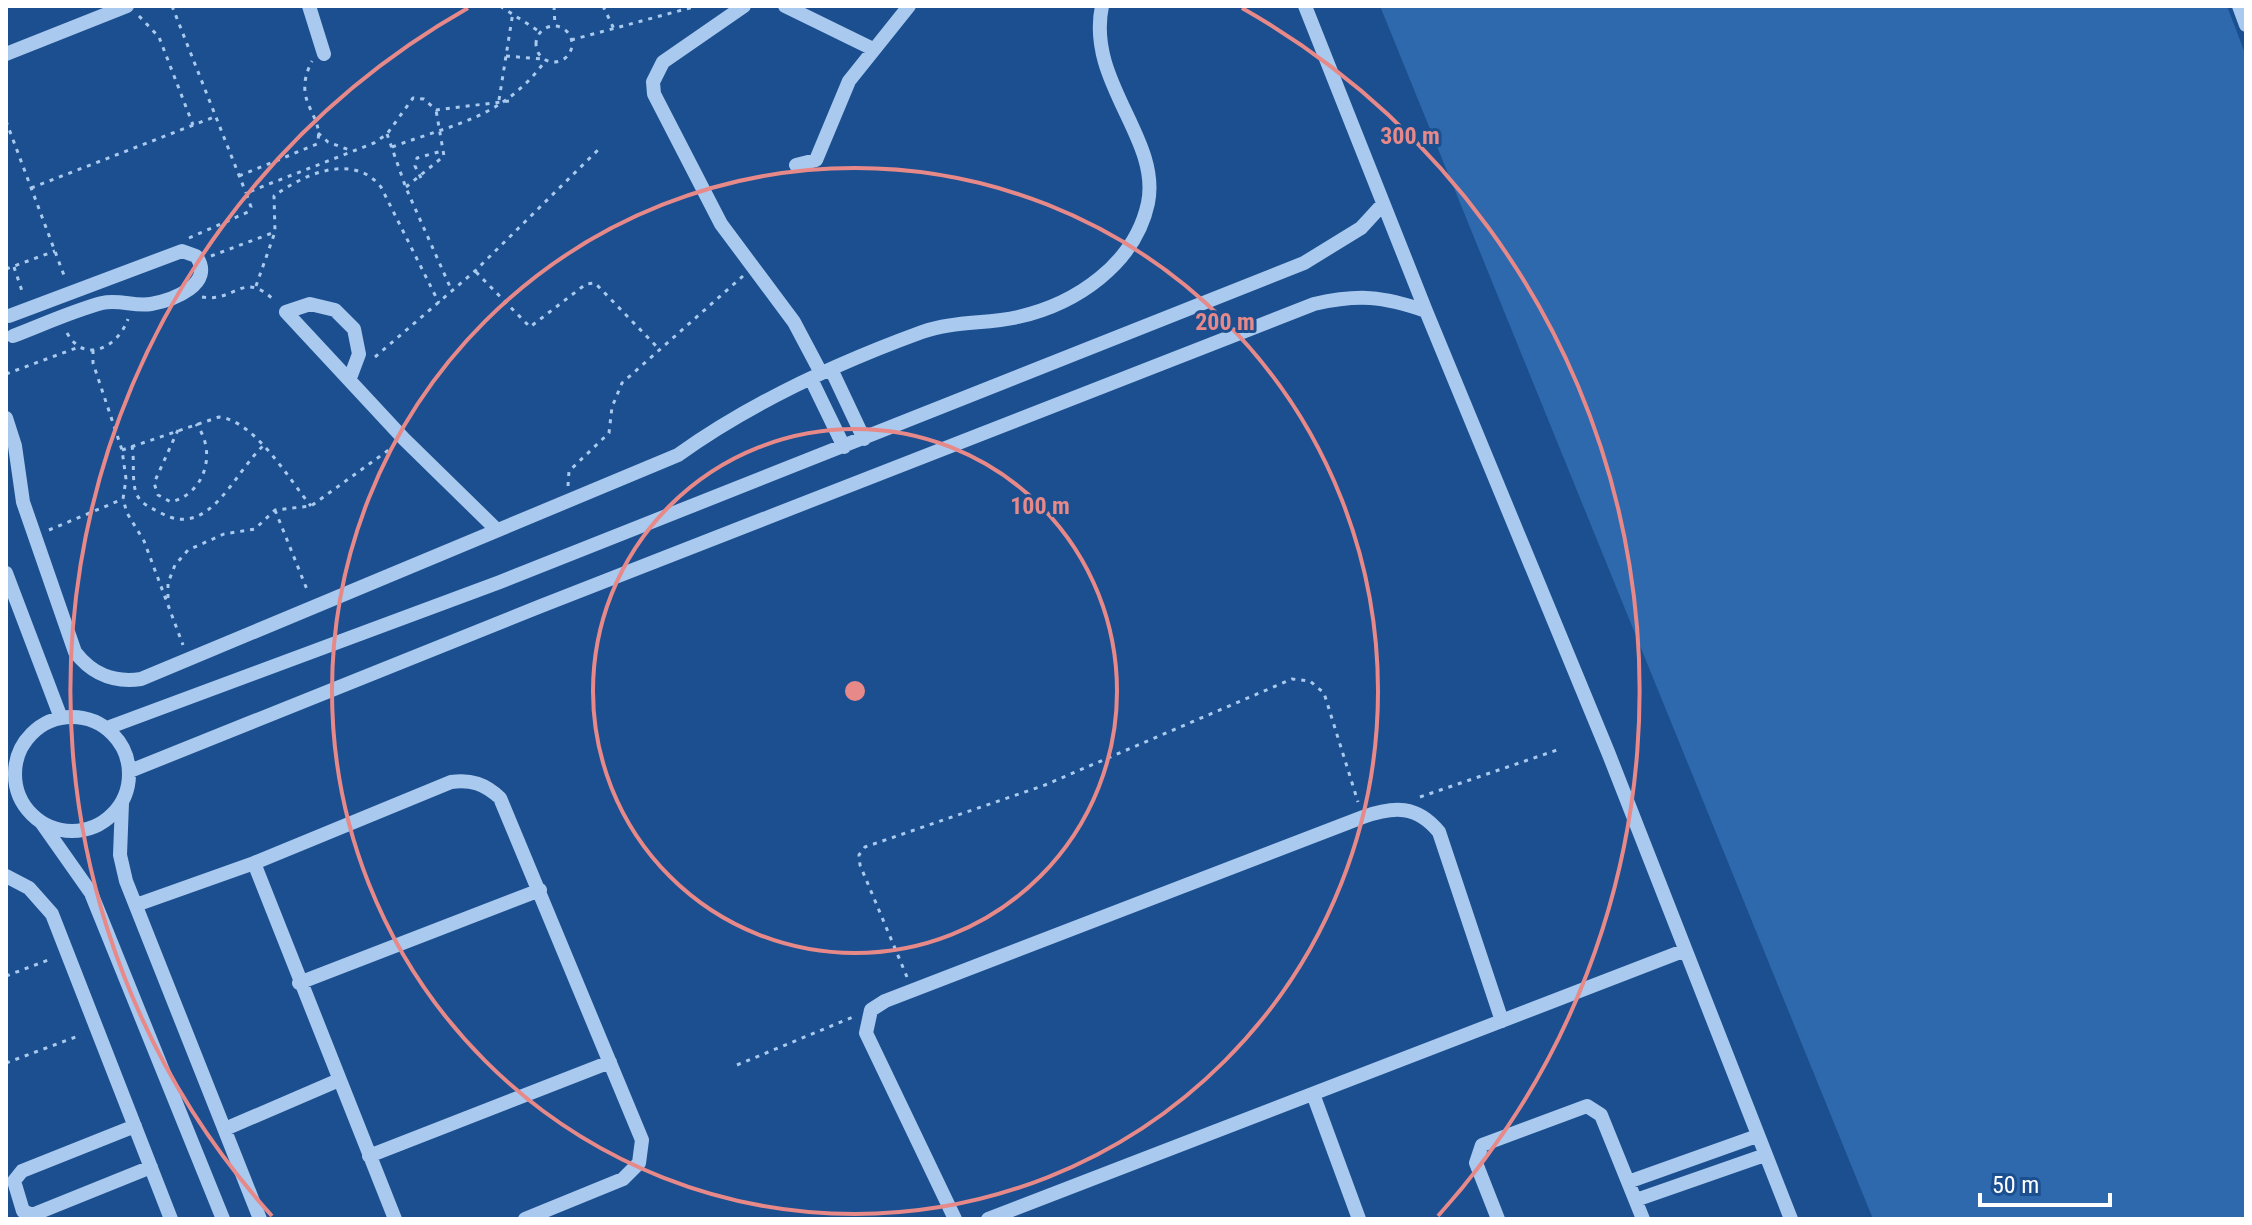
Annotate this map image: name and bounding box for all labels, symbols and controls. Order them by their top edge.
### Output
text: 300 m [1380,122,1440,150]
text: 200 m [1195,308,1255,336]
text: 100 m [1010,492,1070,520]
centre of rings [841,677,869,705]
scale bar [1980,1157,2110,1207]
text: 50 m [1992,1171,2039,1199]

